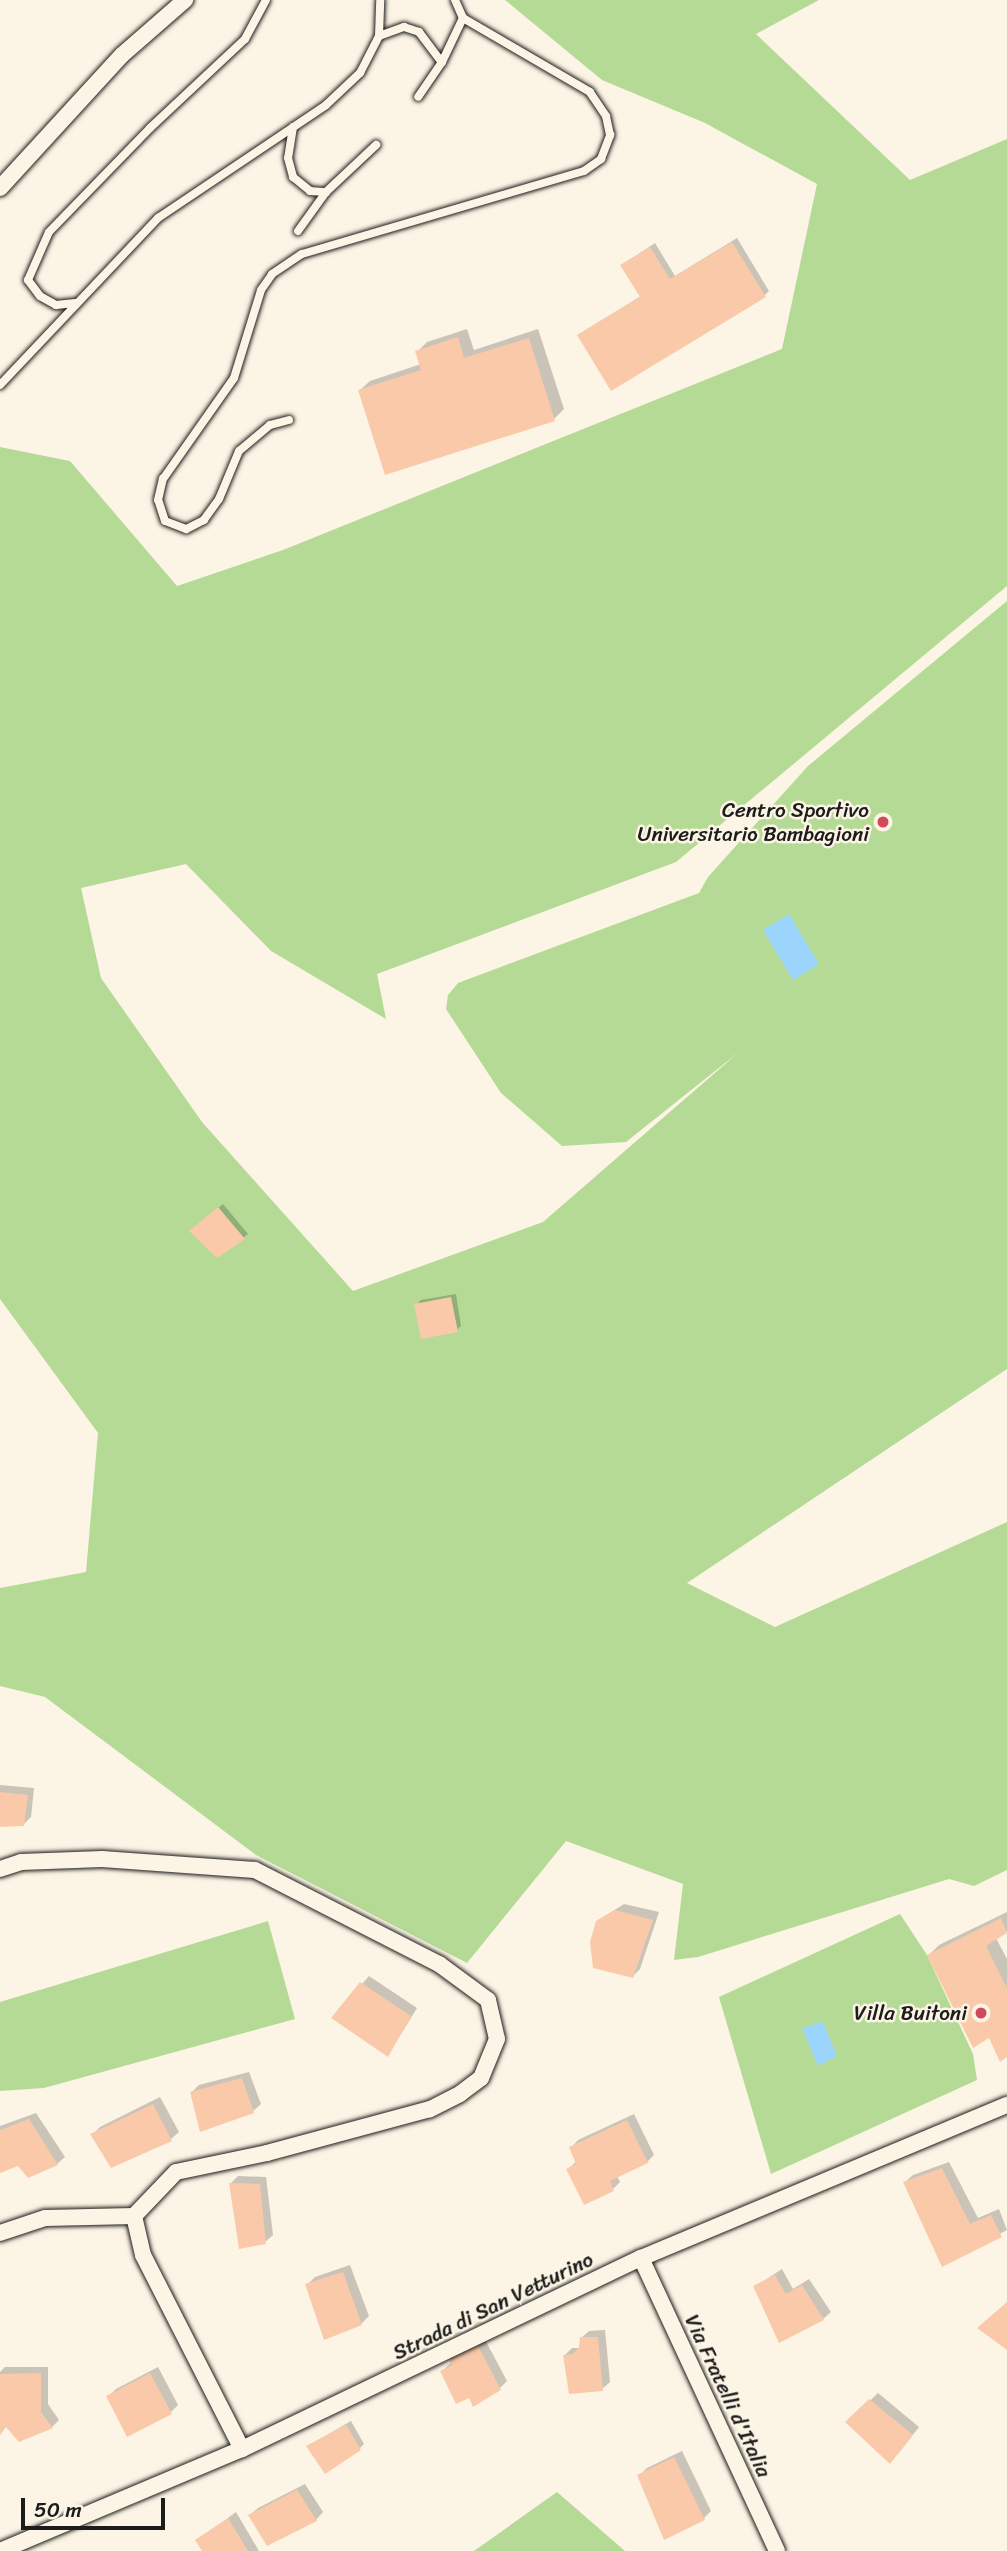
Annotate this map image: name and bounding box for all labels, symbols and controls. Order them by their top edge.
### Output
place label: Centro Sportivo Universitario Bambagioni [638,797,869,847]
marker: Centro Sportivo Universitario Bambagioni [875,814,891,830]
place label: Villa Buitoni [854,2000,967,2026]
marker: Villa Buitoni [973,2005,989,2021]
street label: Strada di San Vetturino [390,2247,596,2365]
street label: Via Fratelli d'Italia [679,2310,777,2482]
scale bar [24,2484,168,2528]
text: 50 m [34,2491,82,2529]

